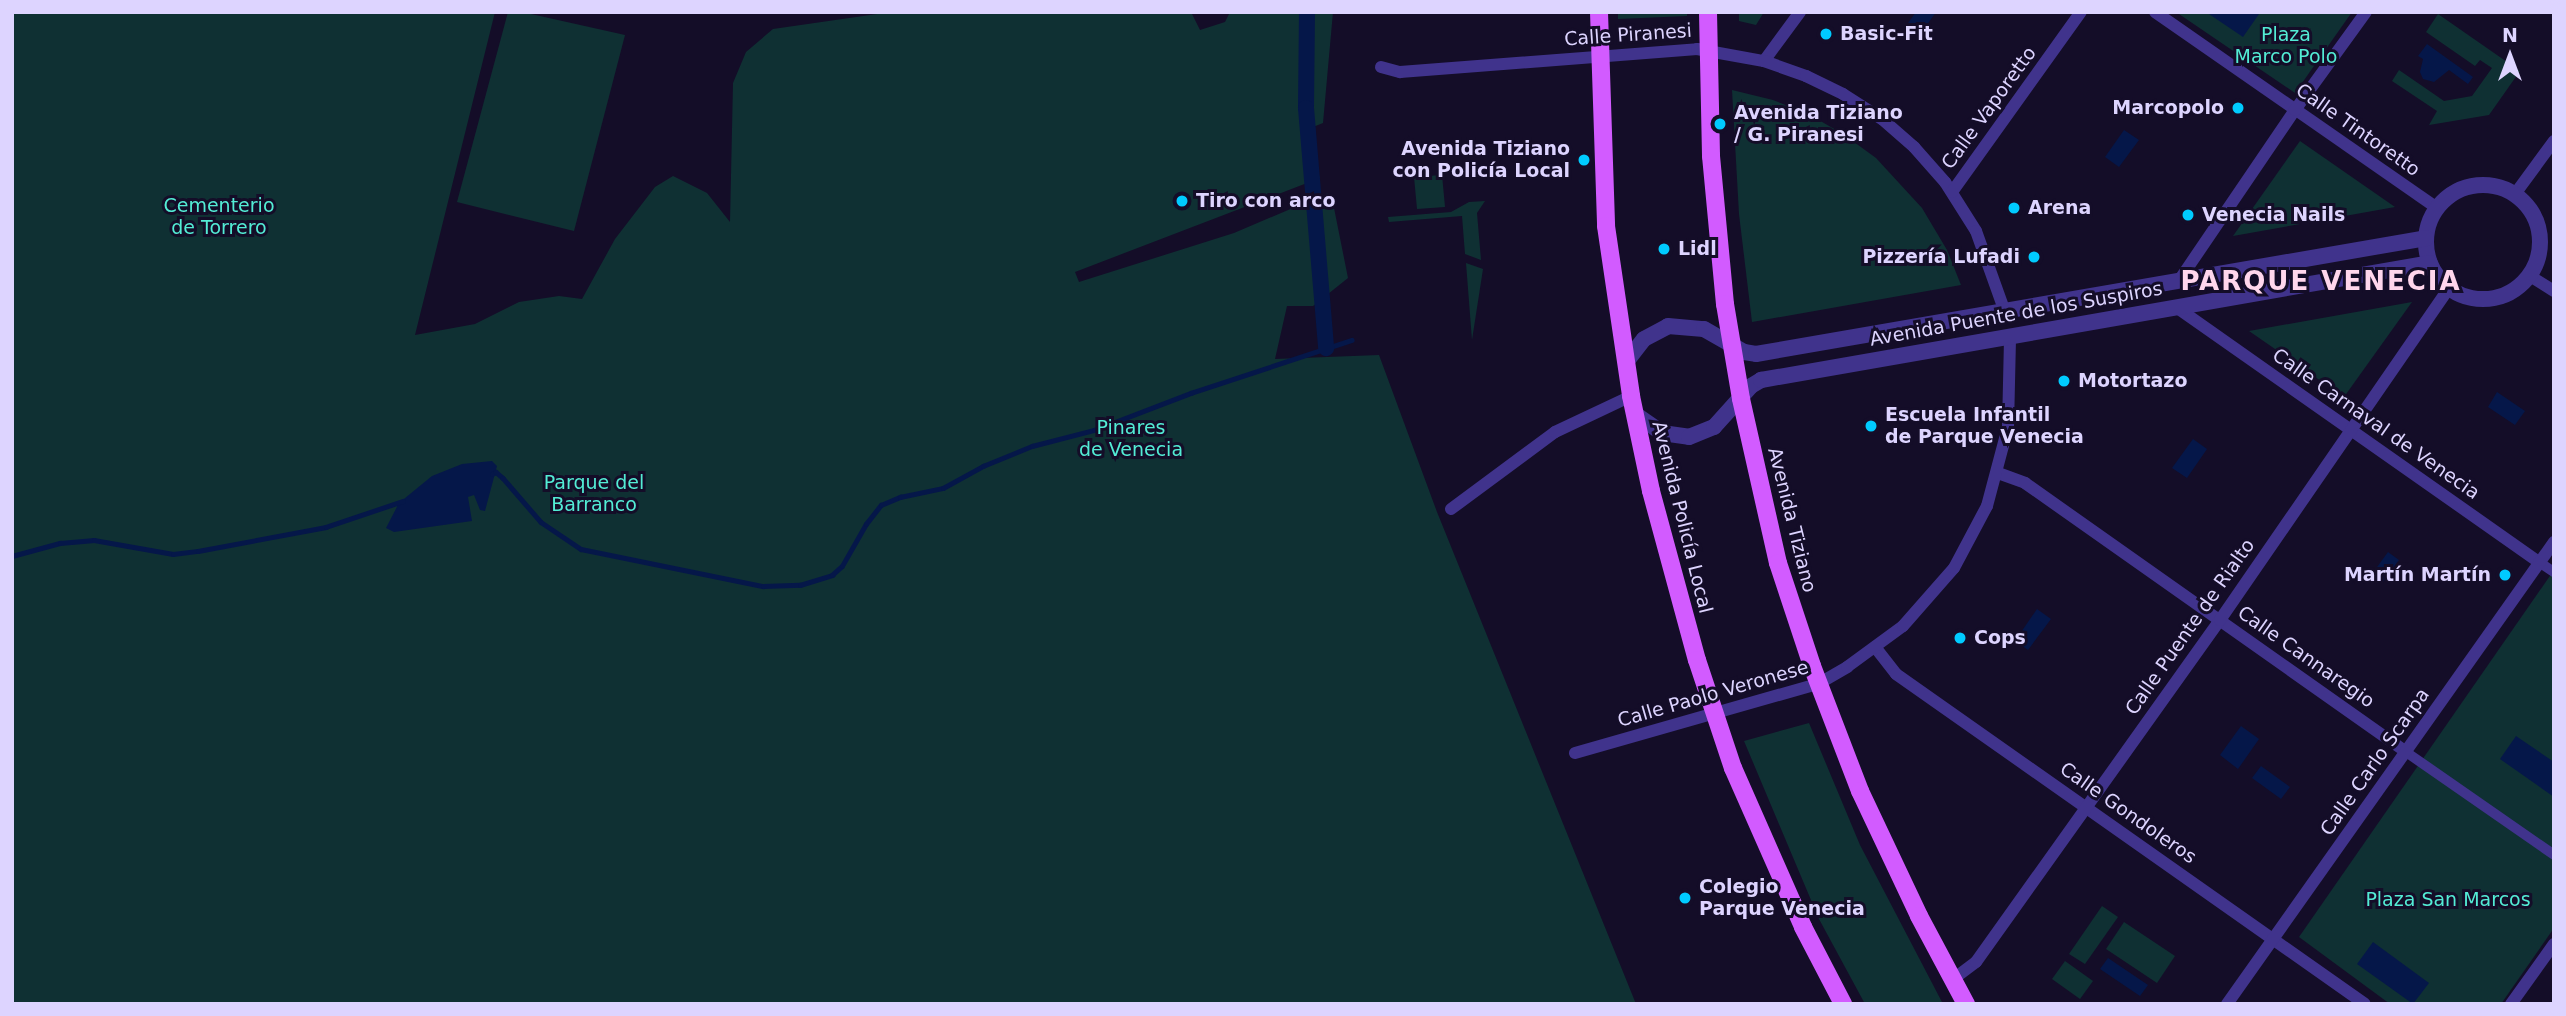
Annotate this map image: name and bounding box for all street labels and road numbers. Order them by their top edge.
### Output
street label: Calle Piranesi [1563,19,1693,51]
street label: Calle Vaporetto [1937,42,2041,174]
street label: Calle Tintoretto [2292,79,2424,181]
street label: Avenida Puente de los Suspiros [1868,277,2164,351]
street label: Calle Carnaval de Venecia [2268,344,2484,504]
street label: Avenida Policía Local [1647,418,1717,616]
street label: Avenida Tiziano [1763,445,1821,595]
street label: Calle Puente de Rialto [2121,535,2259,719]
street label: Calle Cannaregio [2233,601,2379,713]
street label: Calle Paolo Veronese [1615,656,1811,732]
street label: Calle Carlo Scarpa [2316,684,2434,840]
street label: Calle Gondoleros [2055,757,2201,869]

